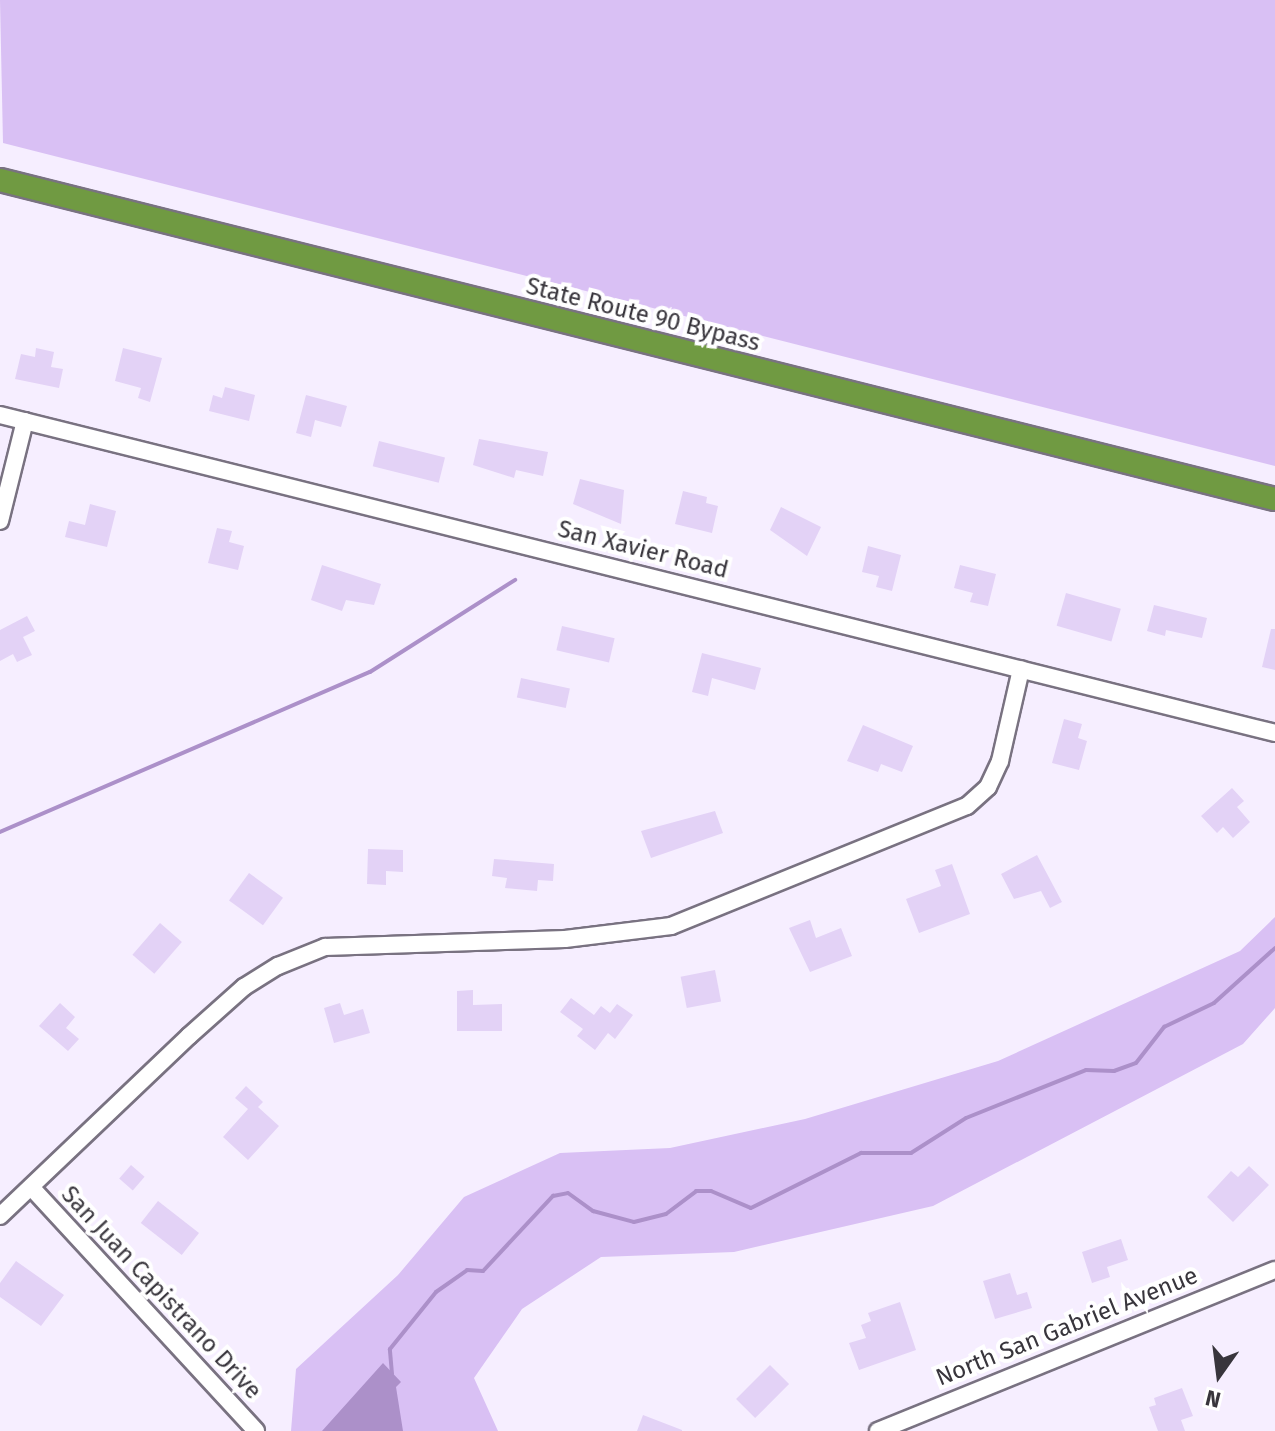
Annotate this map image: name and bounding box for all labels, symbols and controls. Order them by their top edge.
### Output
street label: State Route 90 Bypass [523,272,763,358]
street label: San Xavier Road [555,515,731,585]
street label: San Juan Capistrano Drive [55,1181,267,1405]
street label: North San Gabriel Avenue [932,1261,1202,1393]
north arrow [1179,1335,1259,1415]
text: N [1203,1384,1223,1414]

